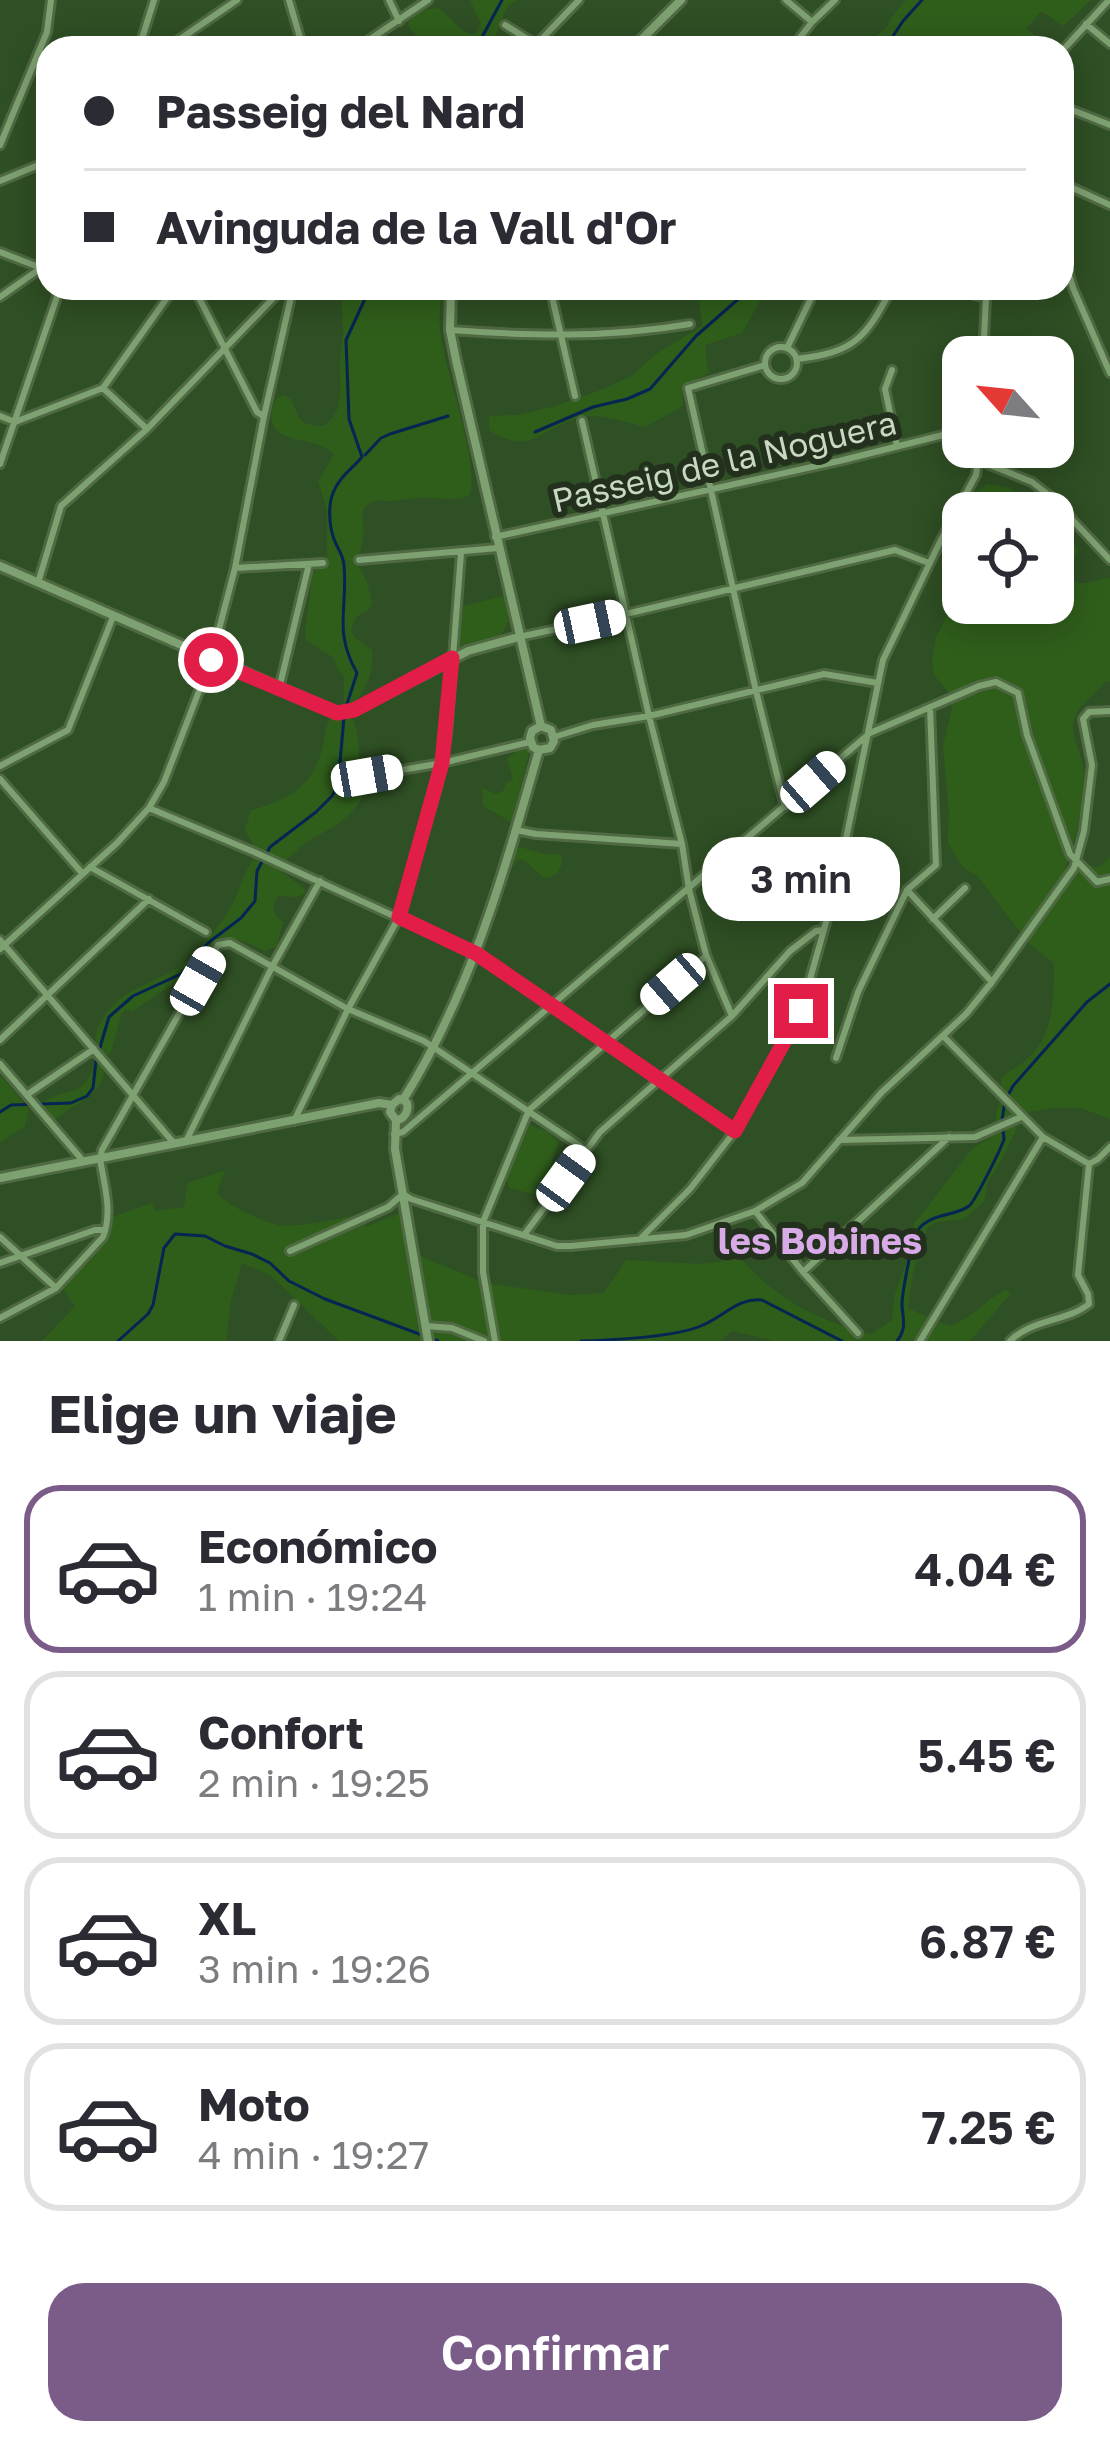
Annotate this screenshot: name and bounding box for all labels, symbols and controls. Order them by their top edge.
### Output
text: Passeig del Nard [156,84,525,138]
text: Avinguda de la Vall d'Or [156,200,677,254]
north arrow [942,336,1074,468]
map controls [942,336,1074,624]
street label: Passeig de la Noguera [548,402,900,520]
button: locate [942,492,1074,624]
car [551,597,629,647]
route start [184,633,238,687]
car [774,745,852,819]
car [328,752,406,800]
callout: 3 min [702,837,900,921]
text: 3 min [750,855,852,902]
car [164,941,232,1021]
car [634,947,712,1021]
route end [774,984,828,1038]
car [530,1138,602,1218]
district label: les Bobines [718,1219,922,1262]
text: Elige un viaje [48,1380,397,1445]
icon: car [54,1515,162,1623]
text: Económico [198,1519,438,1573]
text: 4.04 € [915,1542,1056,1596]
text: 1 min · 19:24 [198,1573,427,1620]
icon: car [54,1701,162,1809]
text: Confort [198,1705,364,1759]
text: 5.45 € [918,1728,1056,1782]
text: 2 min · 19:25 [198,1759,430,1806]
icon: car [54,1887,162,1995]
text: XL [198,1891,256,1945]
text: 6.87 € [919,1914,1056,1968]
text: 3 min · 19:26 [198,1945,431,1992]
icon: car [54,2073,162,2181]
text: Moto [198,2077,310,2131]
text: 7.25 € [922,2100,1056,2154]
text: 4 min · 19:27 [198,2131,429,2178]
button: Confirmar [48,2283,1062,2421]

